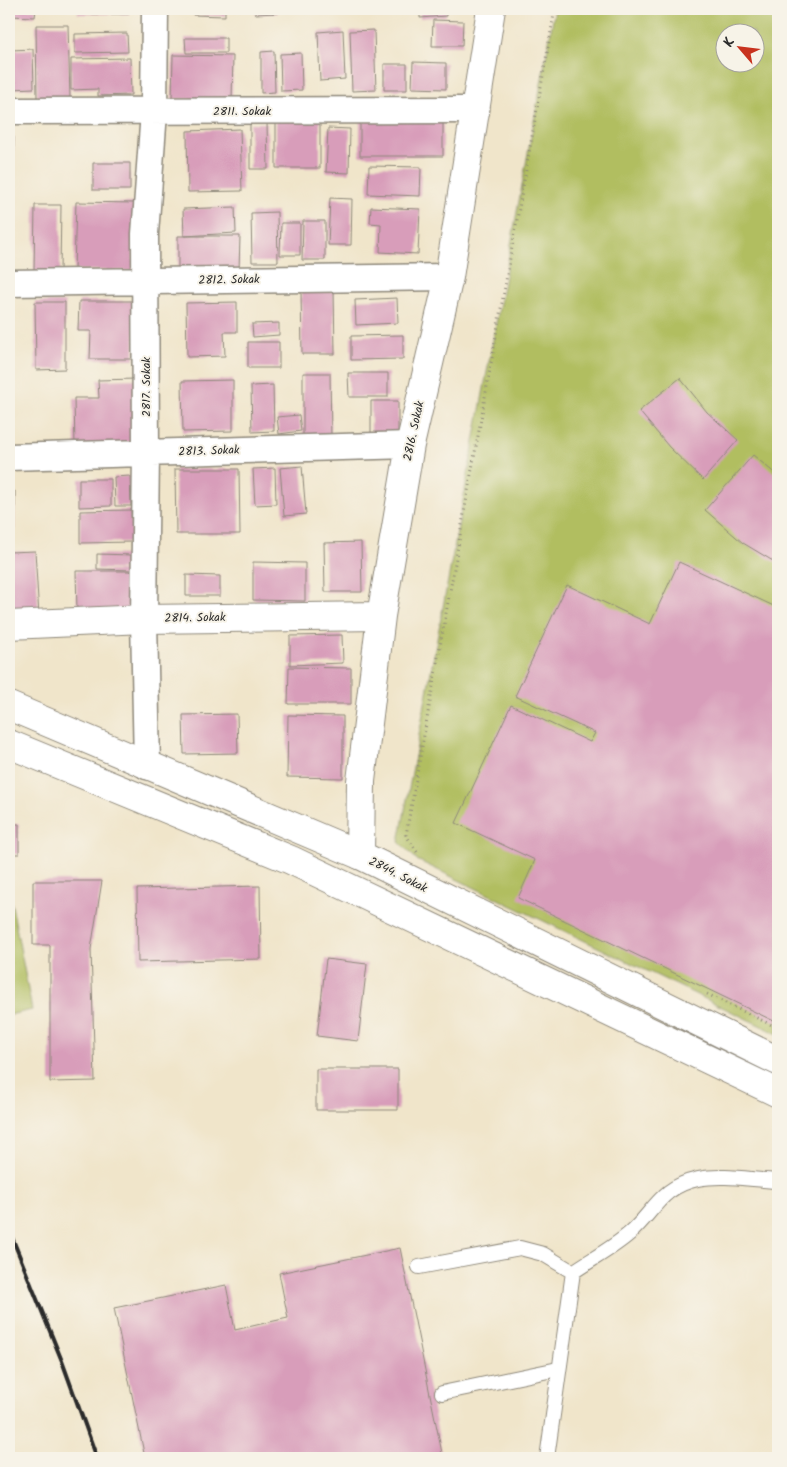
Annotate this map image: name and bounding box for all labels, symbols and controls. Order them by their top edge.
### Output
north arrow [714,22,764,72]
text: K [718,33,741,51]
street label: 2811. Sokak [213,102,271,121]
street label: 2812. Sokak [198,270,260,290]
street label: 2817. Sokak [137,357,156,417]
street label: 2816. Sokak [398,399,430,463]
street label: 2813. Sokak [178,440,240,462]
street label: 2814. Sokak [164,608,226,628]
street label: 2844. Sokak [365,852,431,898]

